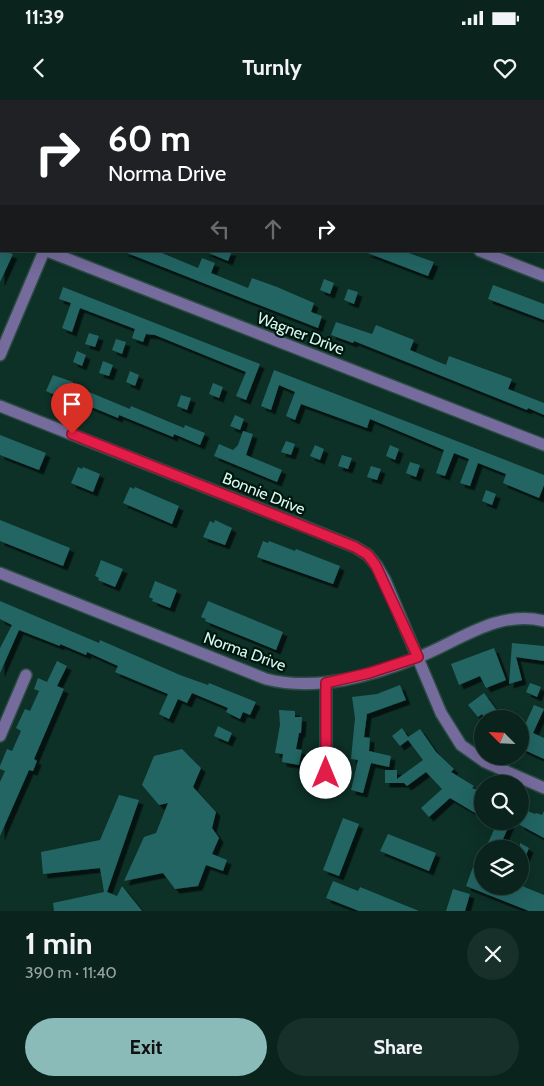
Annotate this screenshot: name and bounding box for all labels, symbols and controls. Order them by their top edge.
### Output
text: 11:39 [25,6,64,29]
icon: back [25,54,53,82]
text: Turnly [242,54,302,81]
icon: heart [491,54,519,82]
text: 60 m [108,117,191,160]
icon: right [25,120,90,185]
text: Norma Drive [108,160,226,187]
icon: left [206,215,234,243]
icon: ahead [259,215,287,243]
icon: right [312,215,340,243]
street label: Wagner Drive [255,308,347,359]
pin [51,383,93,434]
icon: arrive [58,390,86,418]
street label: Bonnie Drive [220,468,308,519]
street label: Norma Drive [201,628,289,675]
north arrow [474,710,529,765]
map controls [474,710,529,895]
position arrow [299,746,351,798]
button: search [474,775,529,830]
button: layers [474,840,529,895]
text: 1 min [25,925,93,962]
button: close [467,928,519,980]
text: 390 m · 11:40 [25,963,117,982]
button: Exit [25,1018,267,1076]
button: Share [277,1018,519,1076]

